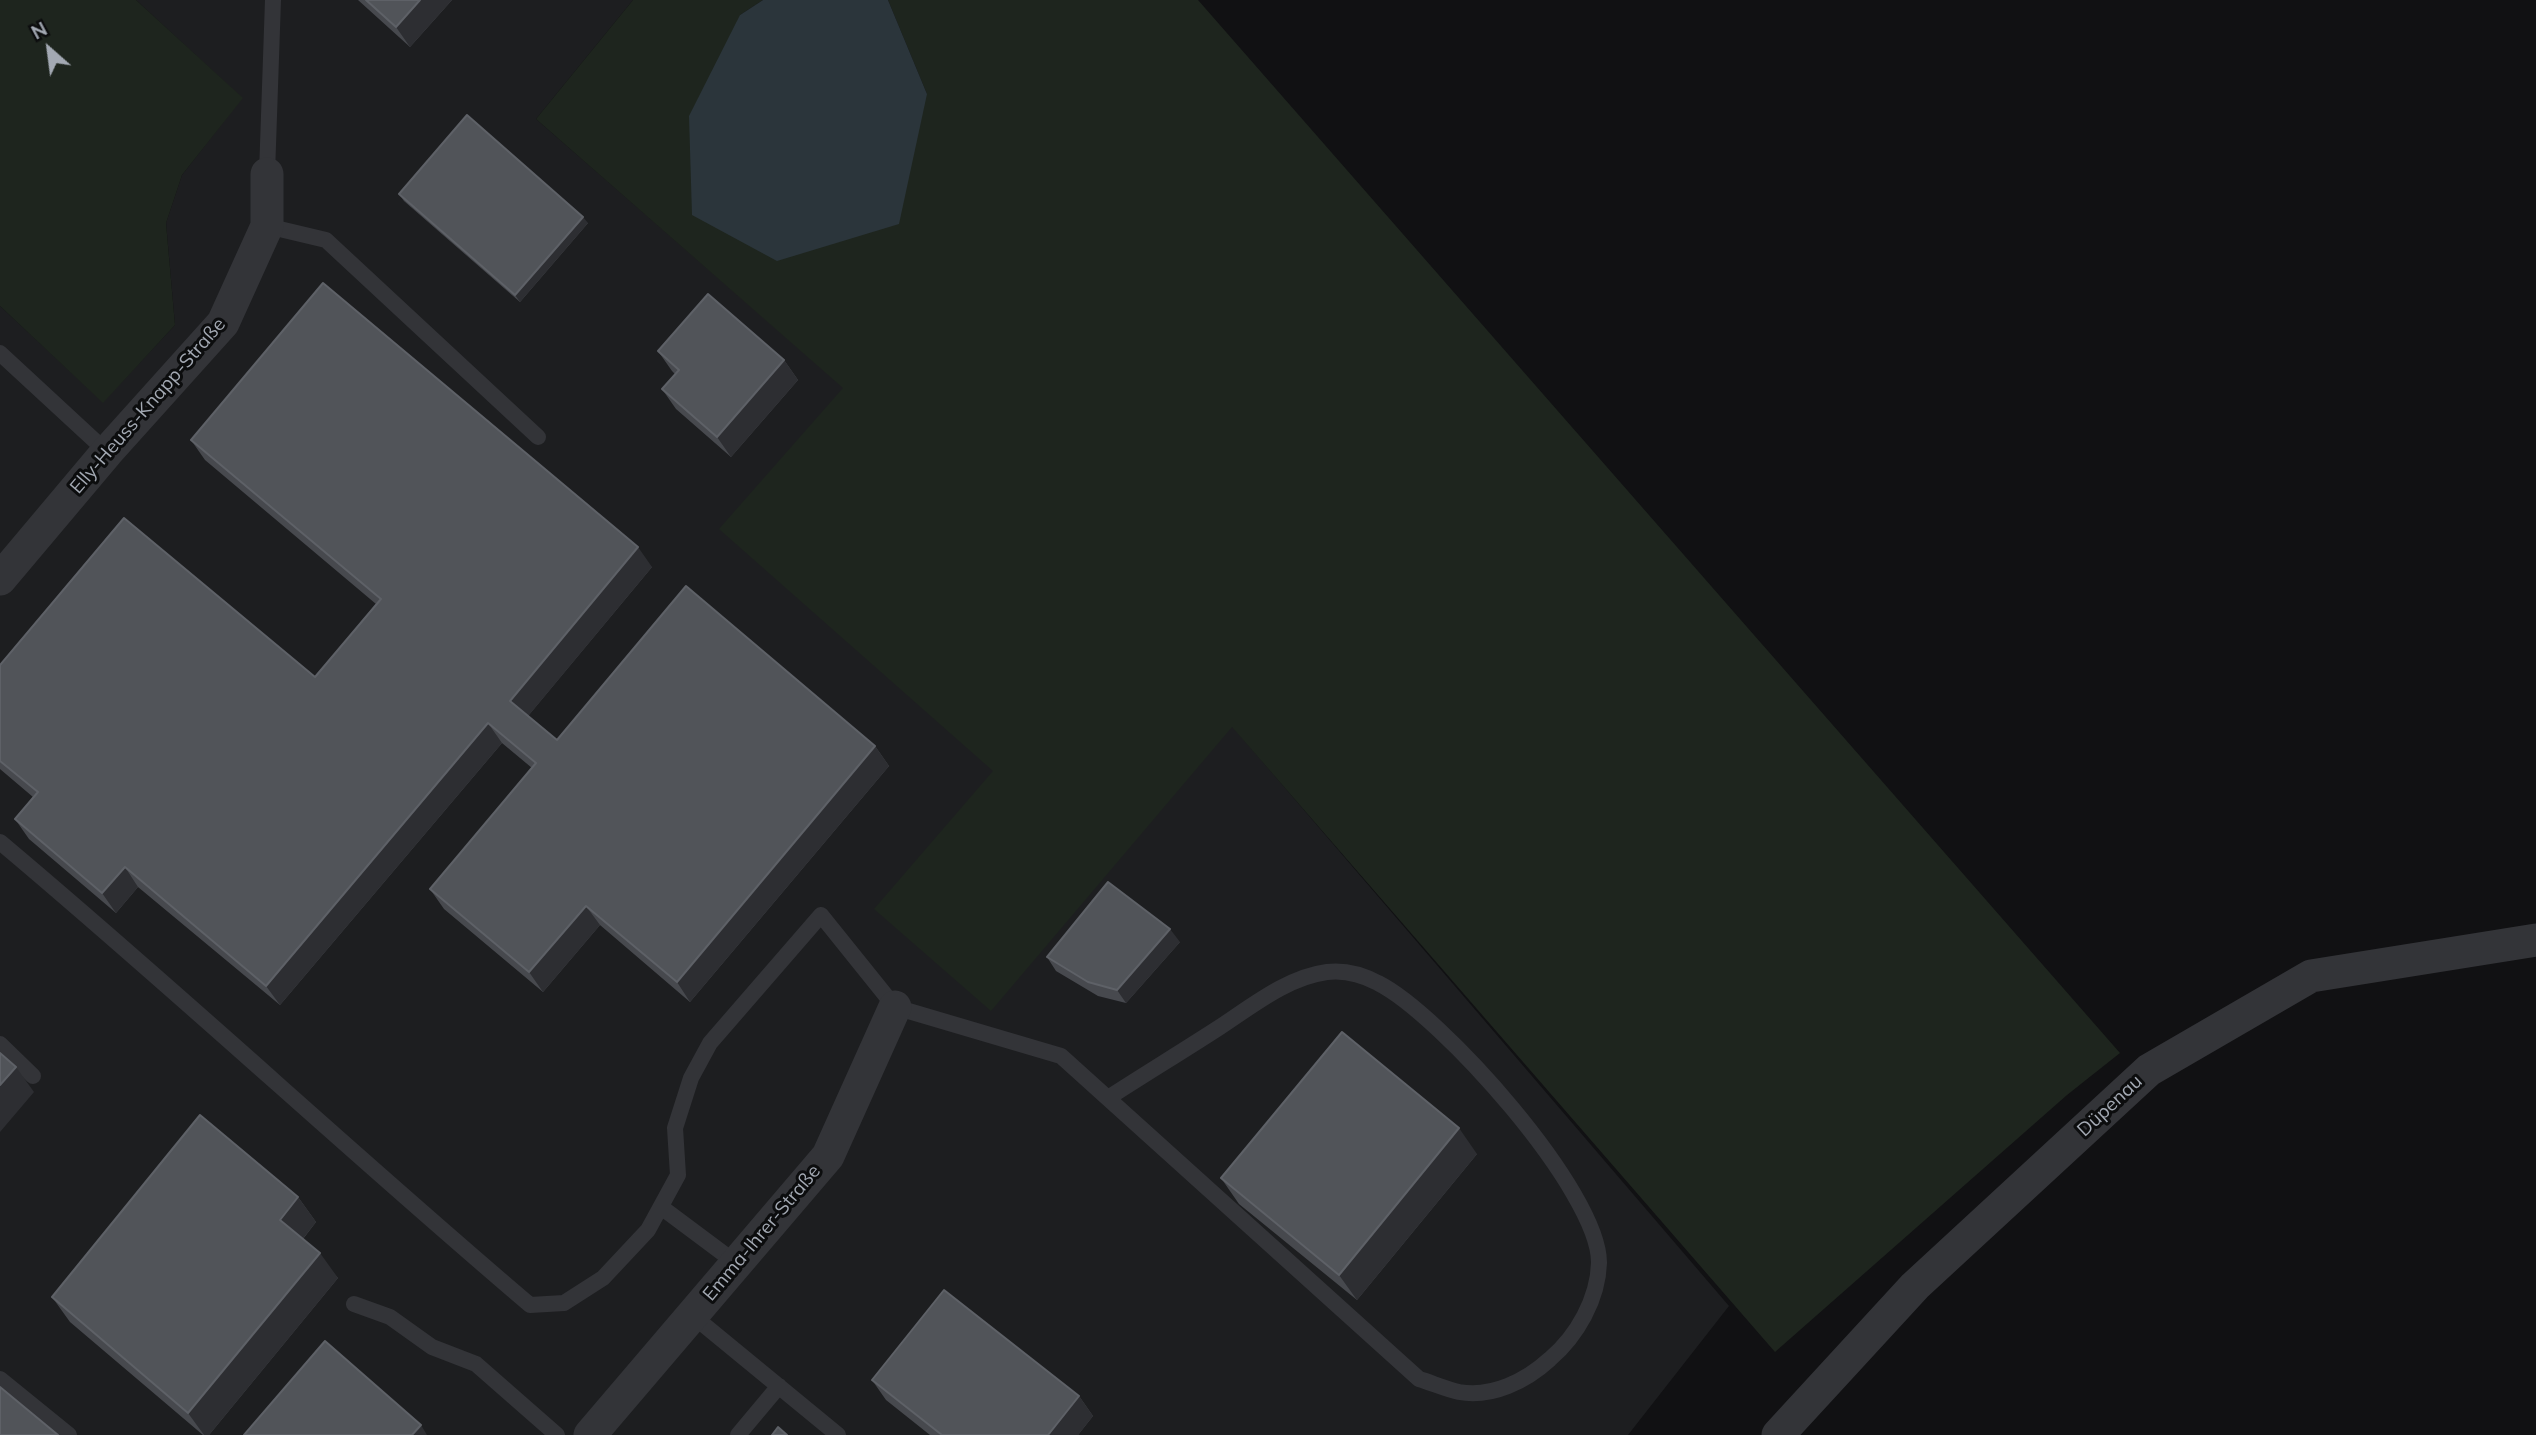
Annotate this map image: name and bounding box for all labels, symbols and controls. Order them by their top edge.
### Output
north arrow [14,14,84,84]
text: N [27,16,51,44]
street label: Elly-Heuss-Knapp-Straße [65,313,231,499]
street label: Düpenau [2073,1070,2147,1142]
street label: Emma-Ihrer-Straße [698,1160,826,1306]

